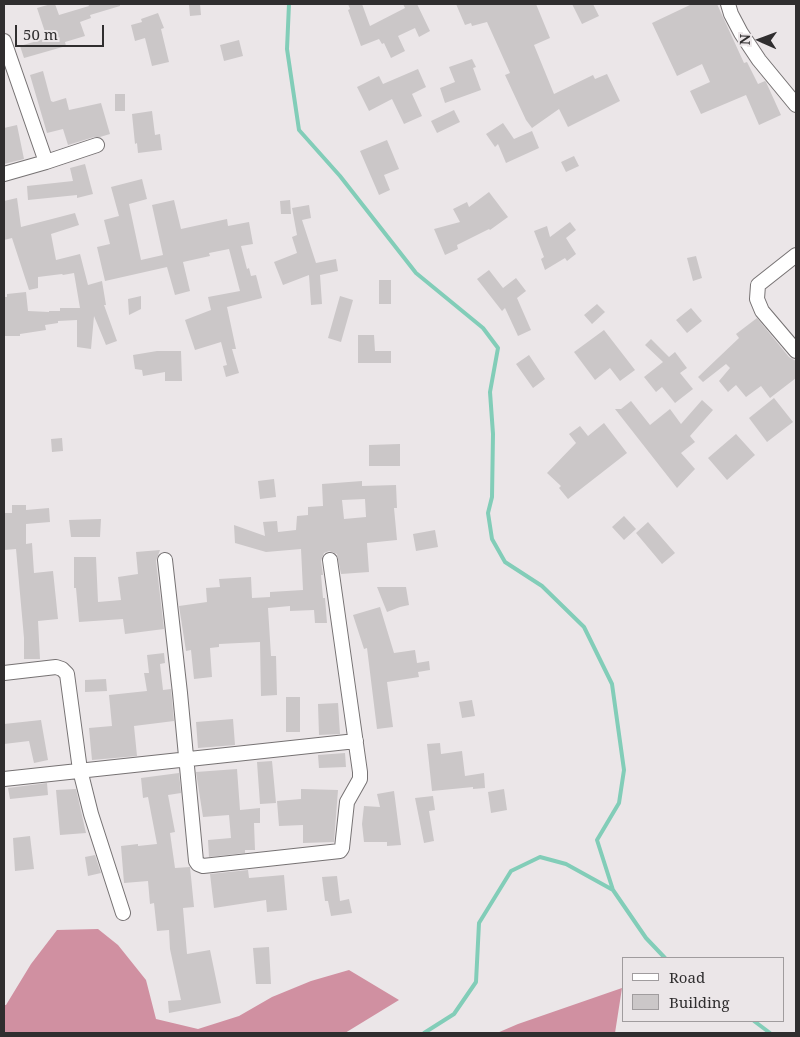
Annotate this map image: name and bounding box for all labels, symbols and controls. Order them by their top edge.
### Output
scale bar [18,15,106,47]
north arrow [735,15,785,65]
text: 50 m [23,24,58,44]
text: N [735,34,754,45]
legend [622,957,785,1022]
text: Road [669,967,705,987]
text: Building [669,992,730,1012]

